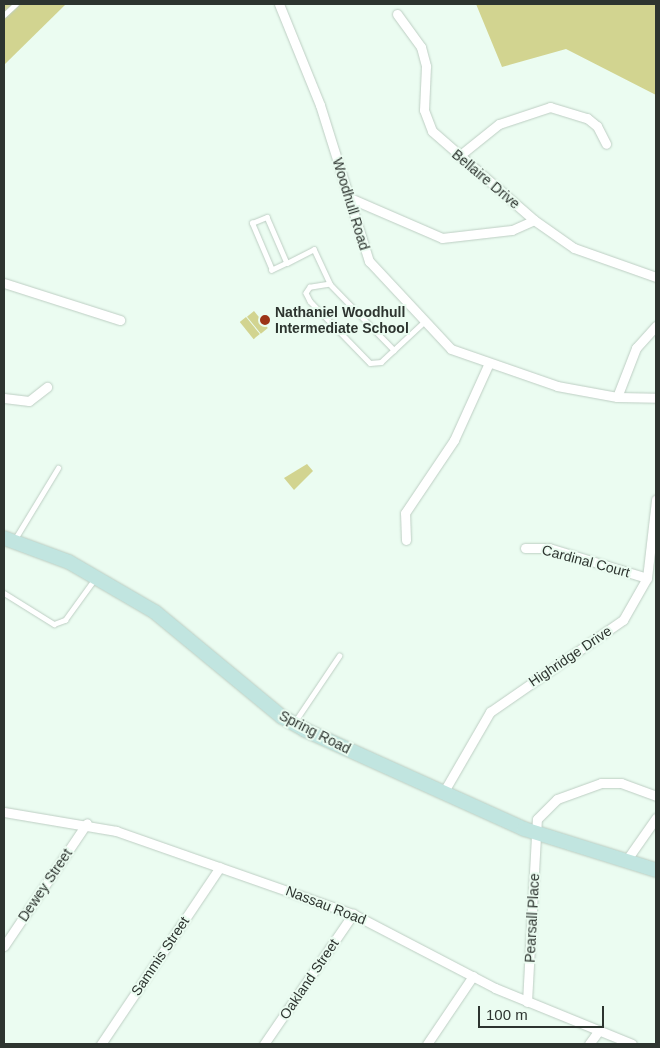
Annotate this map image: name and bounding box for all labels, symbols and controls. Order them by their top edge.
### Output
street label: Bellaire Drive [449,146,523,212]
street label: Woodhull Road [329,156,373,252]
place label: Nathaniel Woodhull Intermediate School [275,304,409,336]
marker: Nathaniel Woodhull Intermediate School [259,314,271,326]
street label: Cardinal Court [540,541,632,581]
street label: Highridge Drive [525,622,615,690]
street label: Spring Road [277,707,353,757]
street label: Dewey Street [15,845,75,925]
street label: Pearsall Place [521,873,543,963]
street label: Nassau Road [283,882,369,928]
street label: Sammis Street [127,913,193,999]
street label: Oakland Street [276,936,342,1022]
scale bar [480,996,606,1028]
text: 100 m [486,1006,528,1023]

